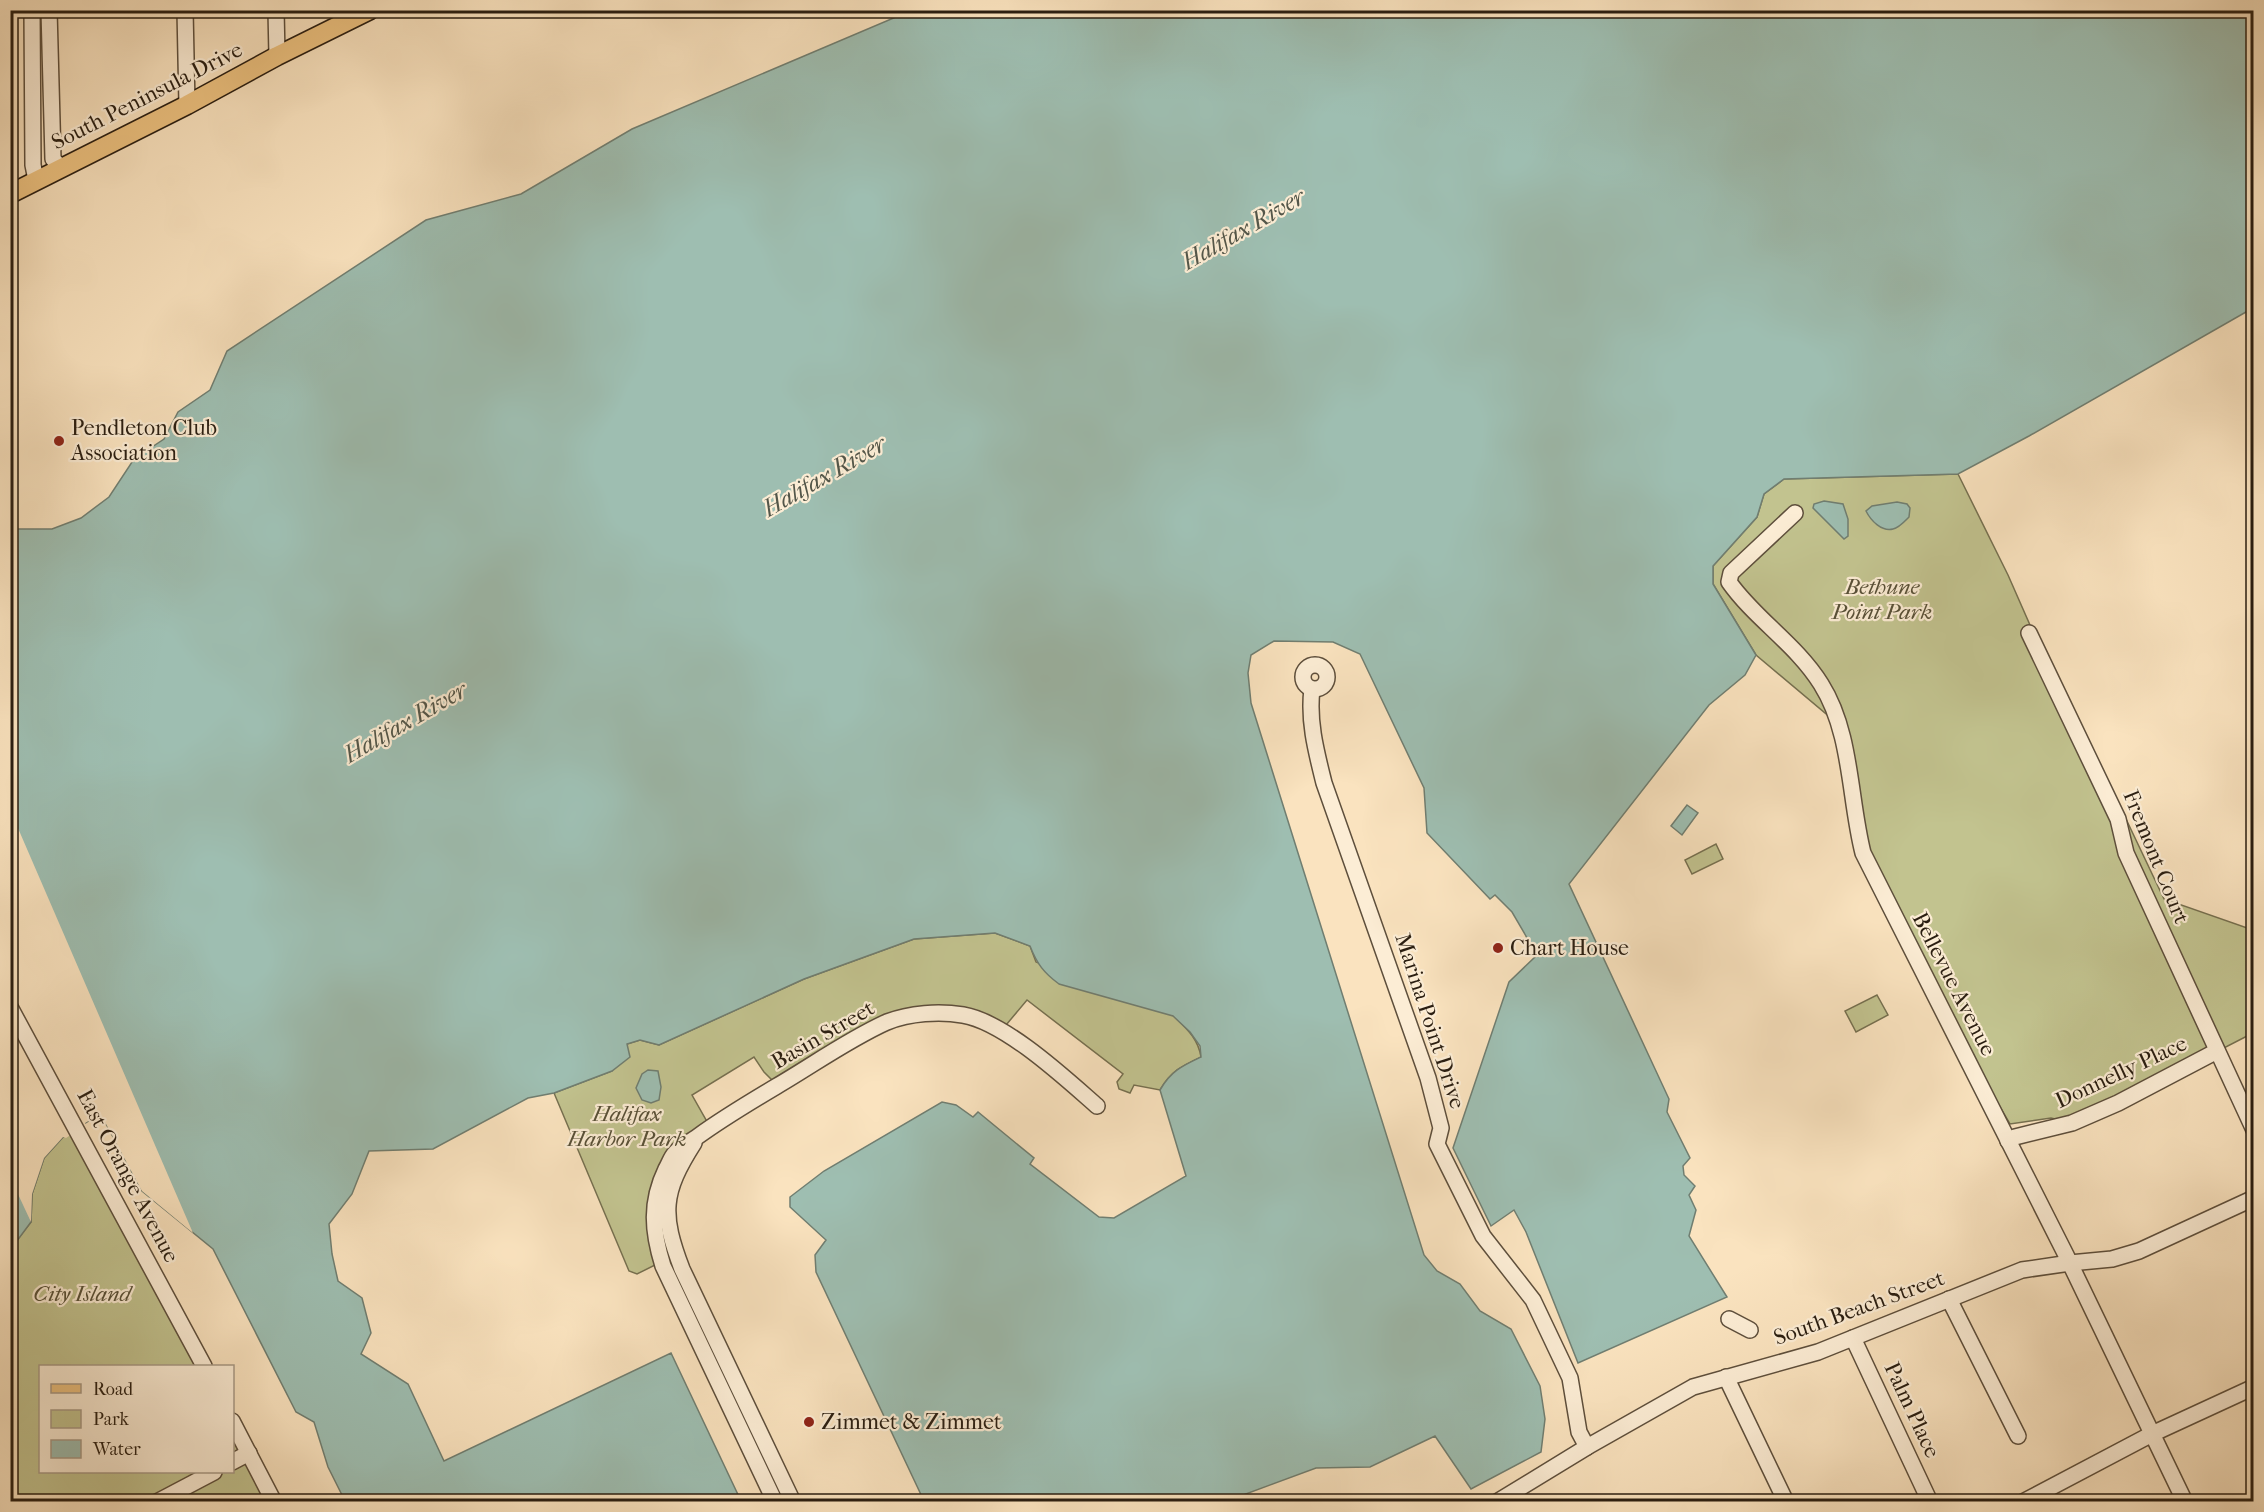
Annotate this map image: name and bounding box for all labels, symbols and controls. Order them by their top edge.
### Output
street label: South Peninsula Drive [47,37,247,155]
water label: Halifax River [1176,181,1312,276]
place label: Pendleton Club Association [70,415,217,466]
water label: Halifax River [757,428,893,523]
marker: Pendleton Club Association [52,434,66,448]
park label: Bethune Point Park [1831,574,1932,625]
water label: Halifax River [338,674,474,769]
street label: Fremont Court [2117,786,2195,928]
street label: Bellevue Avenue [1907,908,2001,1060]
street label: Marina Point Drive [1389,930,1471,1112]
place label: Chart House [1510,935,1629,961]
marker: Chart House [1491,941,1505,955]
street label: Basin Street [767,995,879,1075]
street label: Donnelly Place [2051,1030,2191,1114]
street label: East Orange Avenue [71,1085,185,1267]
park label: Halifax Harbor Park [566,1101,687,1152]
street label: South Beach Street [1770,1265,1948,1351]
park label: City Island [33,1281,134,1307]
street label: Palm Place [1879,1358,1945,1462]
legend [39,1365,234,1473]
text: Road [93,1379,133,1400]
text: Park [93,1409,130,1430]
place label: Zimmet & Zimmet [821,1409,1002,1435]
marker: Zimmet & Zimmet [802,1415,816,1429]
text: Water [92,1439,141,1460]

